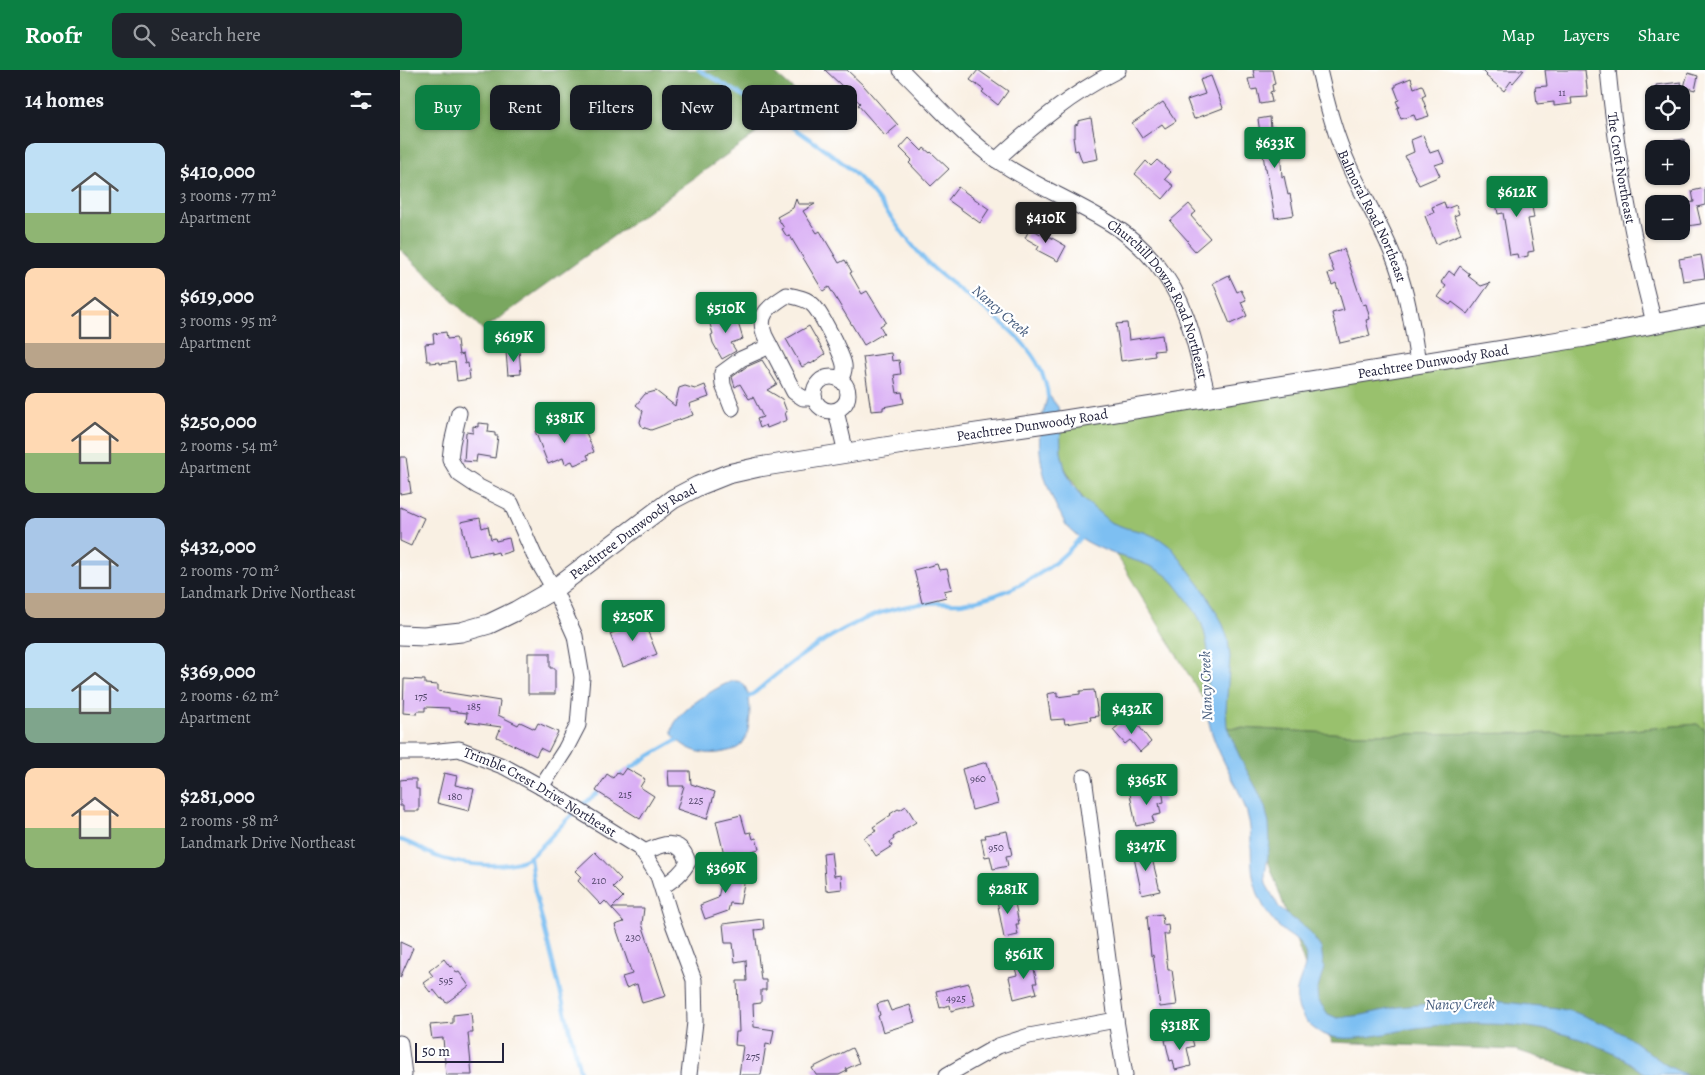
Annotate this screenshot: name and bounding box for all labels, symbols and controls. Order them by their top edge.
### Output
search box [112,13,462,58]
text: Roofr [25,19,82,51]
icon: search [130,21,158,49]
text: Search here [170,22,261,48]
text: Map [1502,23,1535,47]
text: Layers [1563,23,1610,47]
text: Share [1638,23,1680,47]
chip: Buy [415,85,480,130]
chip: Rent [490,85,560,130]
chip: Filters [570,85,652,130]
chip: New [662,85,732,130]
chip: Apartment [742,85,857,130]
house number: 11 [1558,85,1566,100]
map controls [1645,85,1690,240]
button: locate [1645,85,1690,130]
text: 14 homes [25,86,104,114]
icon: filters [347,86,375,114]
street label: The Croft Northeast [1603,111,1641,226]
pin: $633K [1240,126,1310,169]
text: $633K [1255,132,1295,154]
button: + [1645,140,1690,185]
street label: Balmoral Road Northeast [1334,147,1411,285]
text: $410,000 [180,157,255,185]
icon: home [65,163,125,223]
pin: $612K [1482,176,1552,218]
text: $612K [1498,181,1536,203]
text: 3 rooms · 77 m² [180,185,276,207]
button: − [1645,195,1690,240]
pin: $410K [1011,202,1081,244]
text: Apartment [180,207,251,229]
text: $410K [1026,207,1066,229]
street label: Churchill Downs Road Northeast [1104,215,1213,381]
water label: Nancy Creek [968,281,1034,342]
text: $619,000 [180,282,254,310]
icon: home [65,288,125,348]
pin: $510K [691,292,761,334]
text: $510K [707,297,745,319]
text: 3 rooms · 95 m² [180,310,277,332]
pin: $619K [479,320,549,363]
text: $619K [495,326,533,348]
text: Apartment [180,332,251,354]
street label: Peachtree Dunwoody Road [1356,340,1510,383]
pin: $381K [530,402,600,444]
street label: Peachtree Dunwoody Road [955,404,1109,445]
text: $250,000 [180,407,257,435]
text: $381K [546,407,584,429]
icon: home [65,413,125,473]
text: 2 rooms · 54 m² [180,435,278,457]
text: Apartment [180,457,251,479]
street label: Peachtree Dunwoody Road [565,479,700,584]
text: $432,000 [180,532,256,560]
icon: home [65,538,125,598]
text: 2 rooms · 70 m² [180,560,279,582]
text: Landmark Drive Northeast [180,582,355,604]
pin: $250K [598,600,668,642]
text: $250K [613,605,653,627]
water label: Nancy Creek [1195,650,1217,721]
text: $369,000 [180,657,256,685]
icon: home [65,663,125,723]
text: 2 rooms · 62 m² [180,685,279,707]
house number: 175 [414,689,428,704]
pin: $432K [1097,692,1167,735]
text: $432K [1112,698,1152,720]
house number: 185 [467,699,481,714]
text: Apartment [180,707,251,729]
street label: Trimble Crest Drive Northeast [461,742,621,841]
pin: $365K [1112,764,1182,806]
text: $365K [1127,769,1167,791]
house number: 960 [970,771,986,786]
text: $281,000 [180,782,255,810]
house number: 215 [618,787,632,802]
icon: home [65,788,125,848]
house number: 180 [448,789,463,804]
house number: 225 [688,793,704,808]
text: 2 rooms · 58 m² [180,810,278,832]
pin: $347K [1111,830,1181,872]
text: Landmark Drive Northeast [180,832,355,854]
text: $347K [1126,835,1166,857]
house number: 950 [988,840,1004,855]
pin: $369K [691,852,761,894]
text: $369K [706,857,746,879]
pin: $281K [973,872,1043,915]
house number: 210 [592,873,607,888]
text: $281K [988,878,1028,900]
house number: 230 [625,930,641,945]
pin: $561K [989,938,1059,980]
text: $561K [1005,943,1043,965]
house number: 595 [439,973,454,988]
house number: 4925 [946,991,966,1006]
water label: Nancy Creek [1425,993,1495,1015]
pin: $318K [1145,1008,1215,1051]
text: $318K [1161,1014,1199,1036]
scale bar [415,1040,504,1063]
text: 50 m [422,1042,450,1061]
house number: 275 [746,1049,761,1064]

